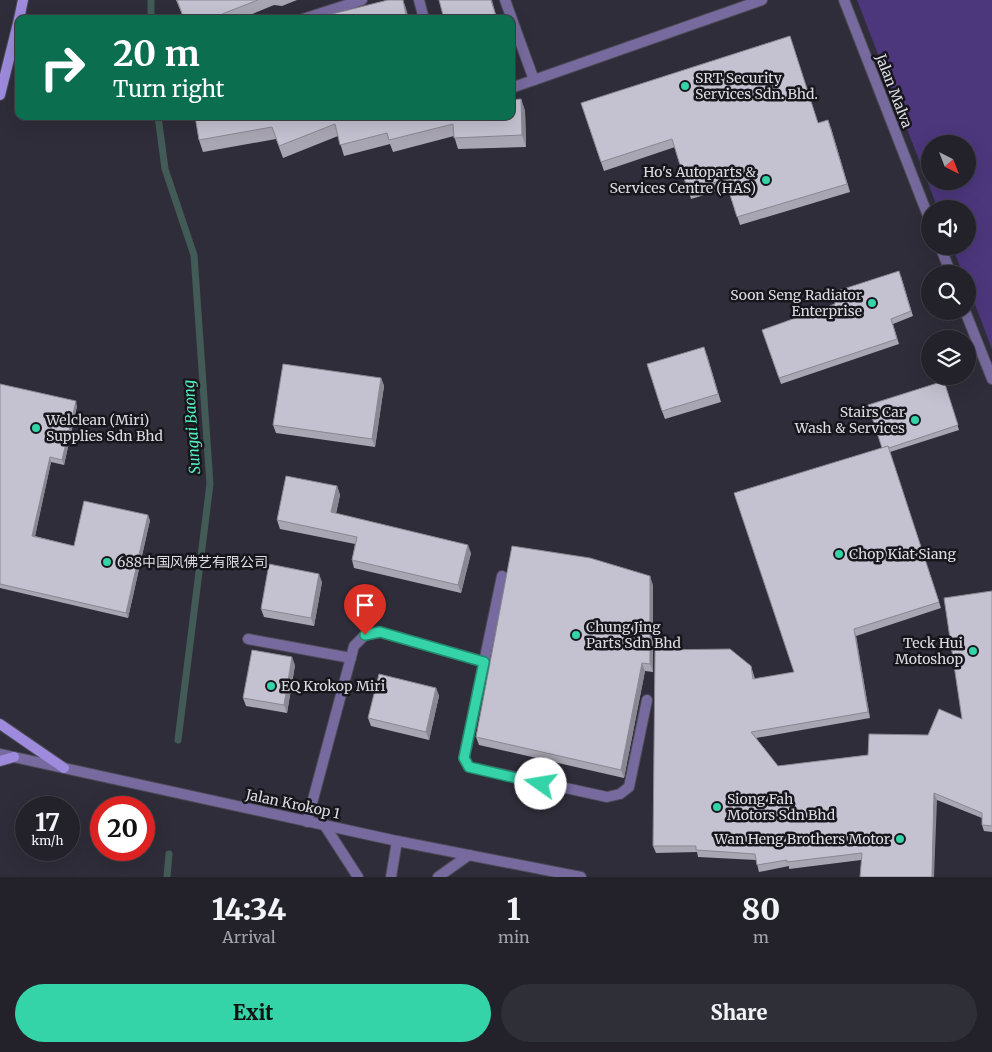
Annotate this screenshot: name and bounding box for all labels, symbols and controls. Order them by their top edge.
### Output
text: 20 m [113,32,200,76]
icon: right [30,35,95,100]
street label: Jalan Malva [871,51,917,131]
place label: SRT Security Services Sdn. Bhd. [695,69,818,103]
text: Turn right [113,75,224,103]
marker: SRT Security Services Sdn. Bhd. [679,80,691,92]
north arrow [921,135,976,190]
map controls [921,135,976,385]
place label: Ho's Autoparts & Services Centre (HAS) [609,163,756,197]
marker: Ho's Autoparts & Services Centre (HAS) [760,174,772,186]
button: sound [921,200,976,255]
button: search [921,265,976,320]
place label: Soon Seng Radiator Enterprise [730,286,862,320]
marker: Soon Seng Radiator Enterprise [866,297,878,309]
button: layers [921,330,976,385]
water label: Sungai Baong [179,379,204,475]
place label: Stairs Car Wash & Services [794,403,905,437]
place label: Welclean (Miri) Supplies Sdn Bhd [45,411,163,445]
marker: Stairs Car Wash & Services [909,414,921,426]
marker: Welclean (Miri) Supplies Sdn Bhd [30,422,42,434]
place label: Chop Kiat Siang [849,545,956,563]
marker: Chop Kiat Siang [833,548,845,560]
place label: 688中国风佛艺有限公司 [117,553,268,571]
marker: 688中国风佛艺有限公司 [101,556,113,568]
pin [344,584,386,635]
icon: arrive [351,591,379,619]
place label: Chung Jing Parts Sdn Bhd [586,618,681,652]
marker: Chung Jing Parts Sdn Bhd [570,629,582,641]
place label: Teck Hui Motoshop [895,634,963,668]
marker: Teck Hui Motoshop [967,645,979,657]
place label: EQ Krokop Miri [281,677,386,695]
marker: EQ Krokop Miri [265,680,277,692]
position arrow [514,757,566,809]
street label: Jalan Krokop 1 [243,785,342,823]
place label: Siong Fah Motors Sdn Bhd [727,790,836,824]
speed limit sign: 20 [90,796,155,861]
marker: Siong Fah Motors Sdn Bhd [711,801,723,813]
text: 17 [35,806,60,838]
place label: Wan Heng Brothers Motor [713,830,890,848]
text: km/h [32,833,63,848]
marker: Wan Heng Brothers Motor [894,833,906,845]
text: 14:34 [212,890,286,928]
text: 1 [507,890,521,928]
text: 80 [741,890,780,928]
text: Arrival [222,927,276,947]
text: min [498,927,530,947]
text: m [753,927,769,947]
button: Exit [15,984,491,1042]
button: Share [501,984,977,1042]

